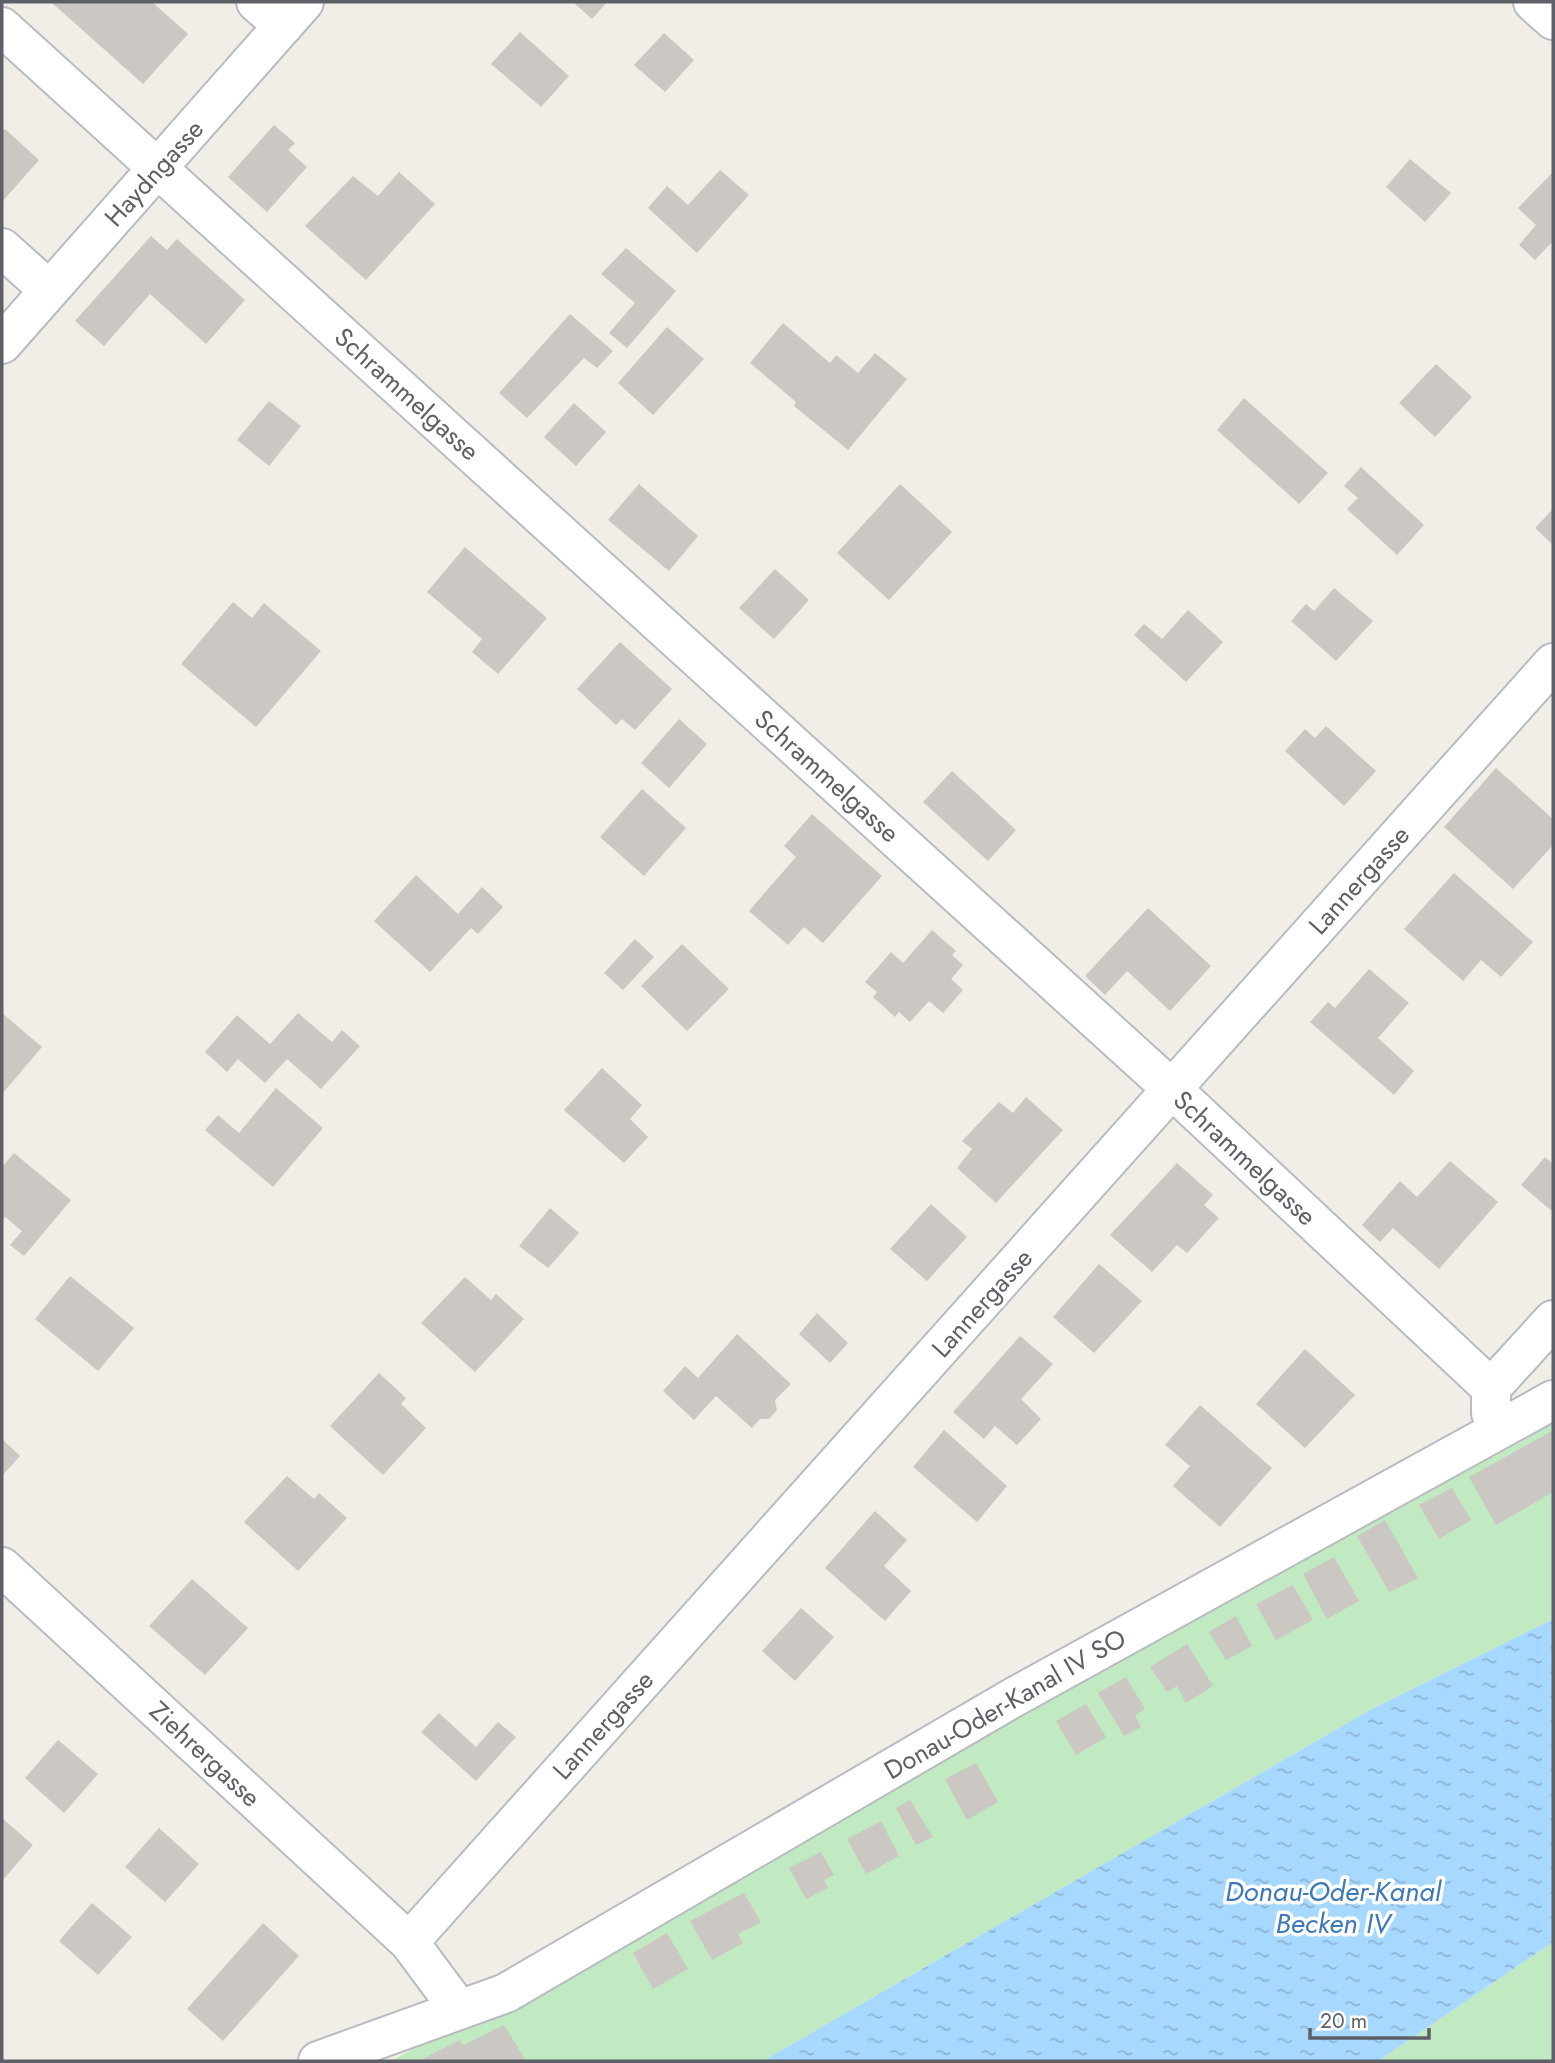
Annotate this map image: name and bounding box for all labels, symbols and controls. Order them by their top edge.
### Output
street label: Haydngasse [96,111,212,235]
street label: Schrammelgasse [326,319,488,469]
street label: Schrammelgasse [746,701,908,851]
street label: Lannergasse [1300,817,1418,943]
street label: Schrammelgasse [1165,1082,1325,1234]
street label: Lannergasse [923,1240,1041,1366]
street label: Donau-Oder-Kanal IV SO [877,1619,1133,1789]
street label: Lannergasse [544,1662,662,1788]
street label: Ziehrergasse [141,1692,269,1816]
water label: Donau-Oder-Kanal Becken IV [1225,1871,1443,1944]
scale bar [1310,1996,1429,2040]
text: 20 m [1320,2006,1367,2036]

